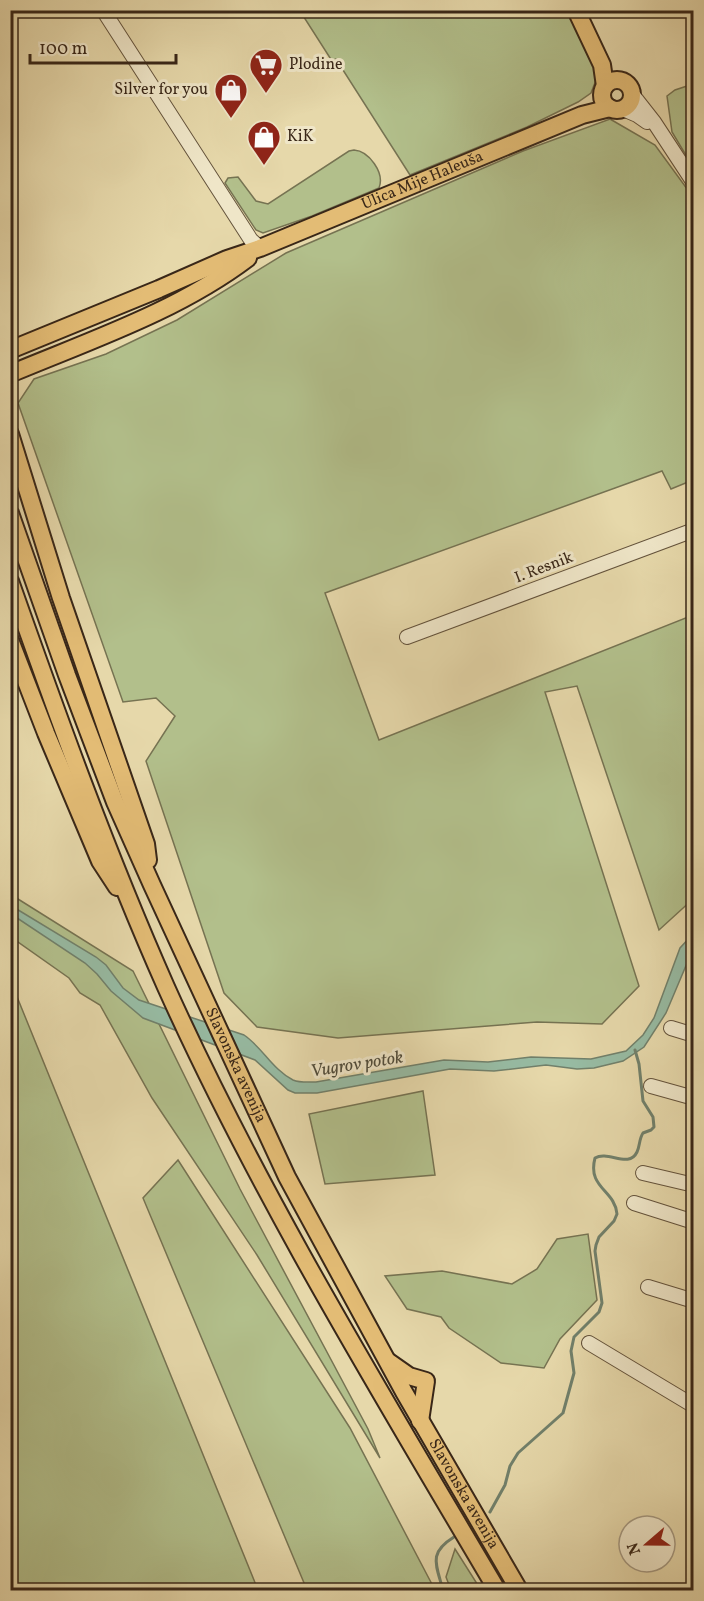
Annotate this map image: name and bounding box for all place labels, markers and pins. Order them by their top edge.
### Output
supermarket icon: Plodine [248,47,284,94]
place label: Plodine [289,54,343,76]
shop icon: Silver for you [213,72,249,119]
place label: Silver for you [114,79,208,101]
shop icon: KiK [246,119,282,166]
place label: KiK [287,126,314,148]

